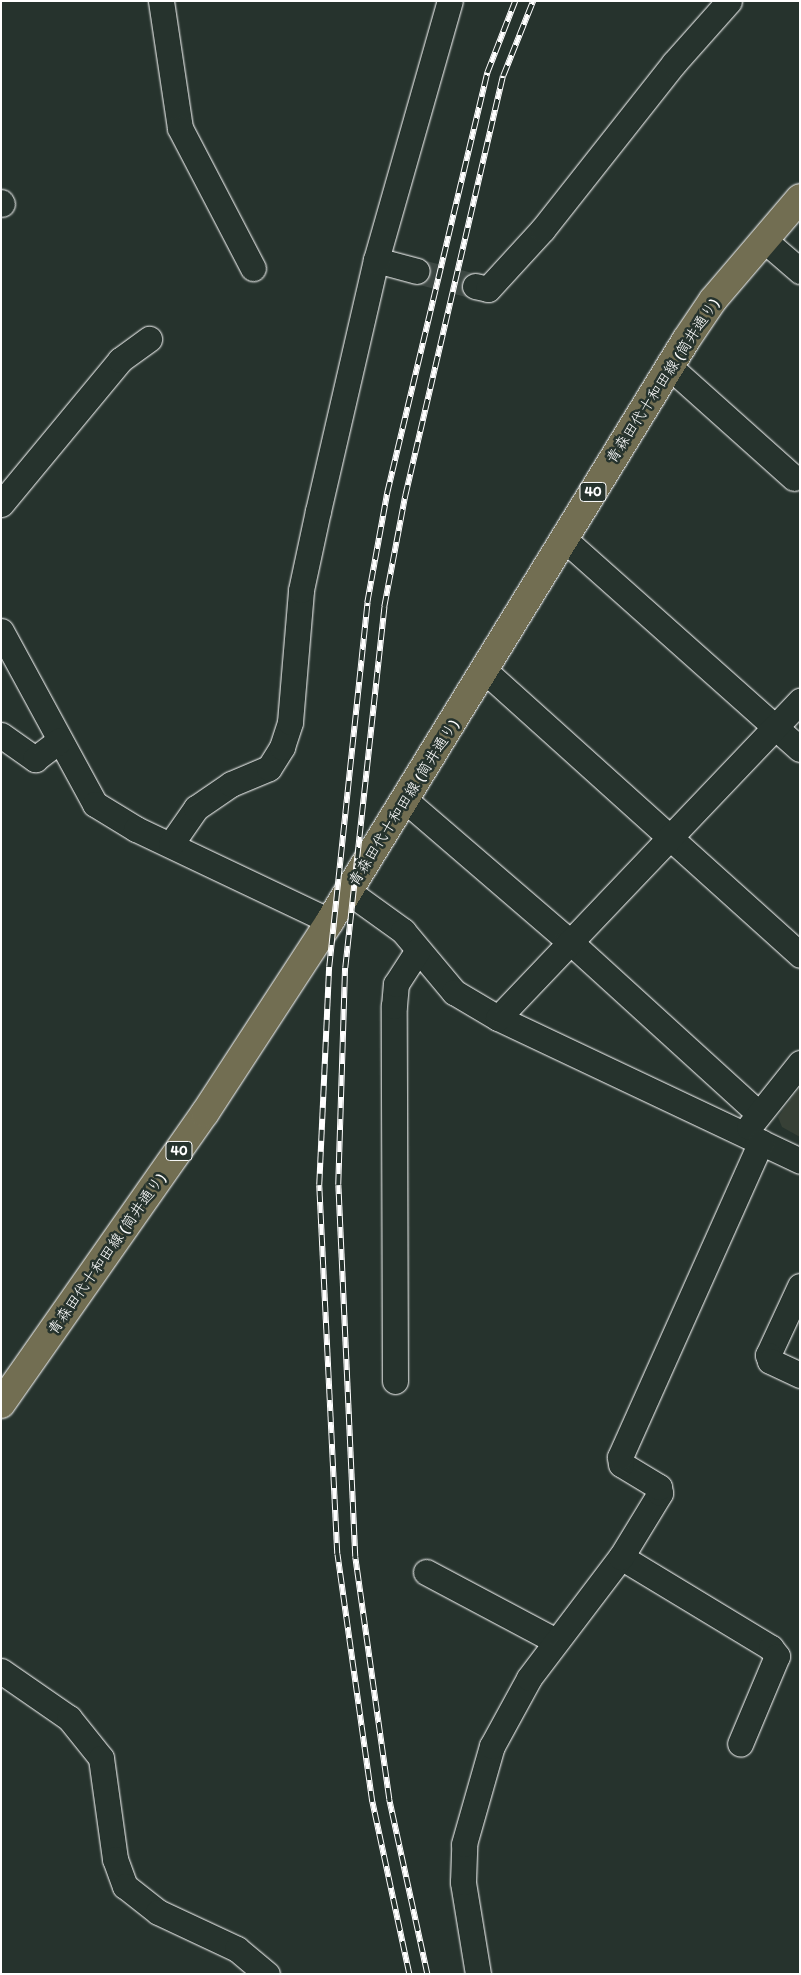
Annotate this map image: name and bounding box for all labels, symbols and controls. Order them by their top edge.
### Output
street label: 青森田代十和田線 (筒井通り) [603,295,723,467]
road number: 40 [579,481,607,504]
street label: 青森田代十和田線 (筒井通り) [345,716,463,890]
road number: 40 [165,1140,193,1162]
street label: 青森田代十和田線 (筒井通り) [44,1170,170,1338]

